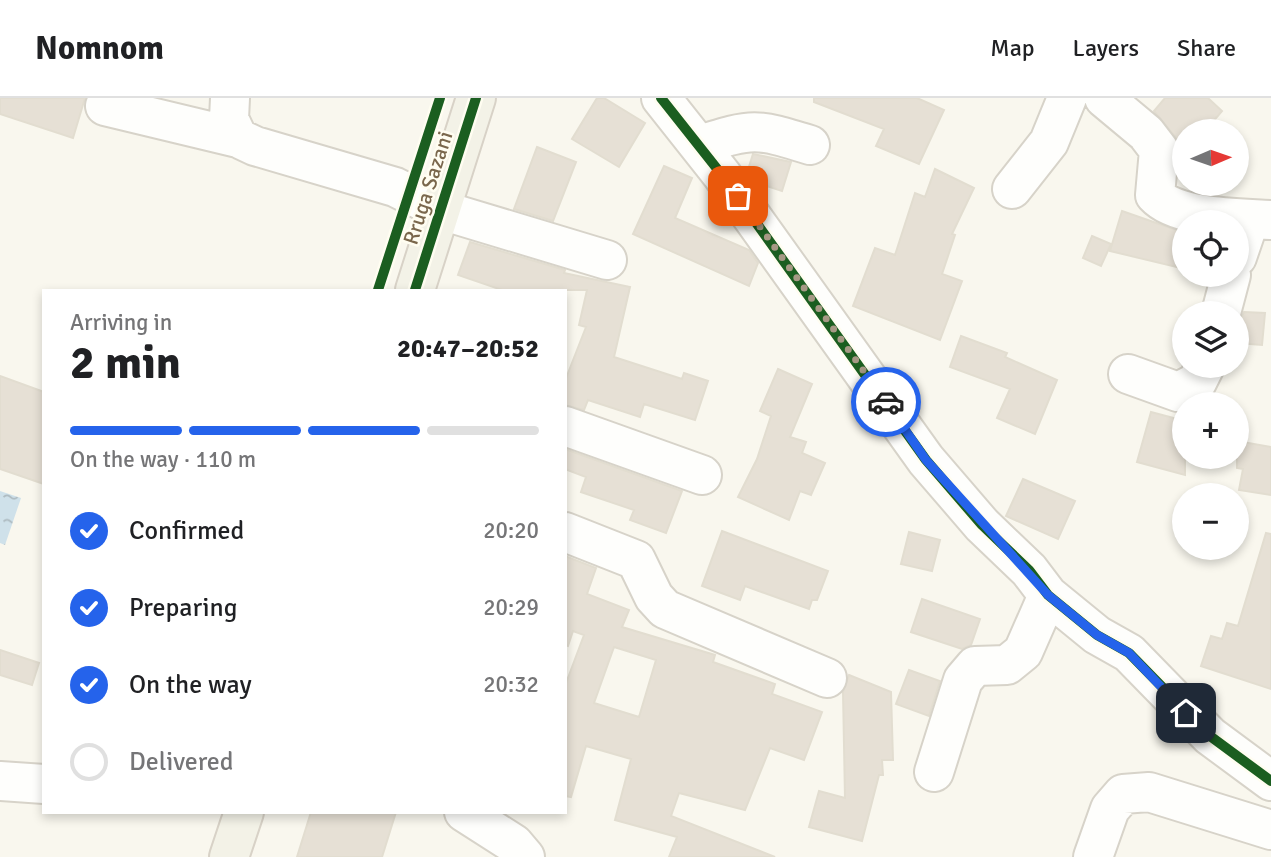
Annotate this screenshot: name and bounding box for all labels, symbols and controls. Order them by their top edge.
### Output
text: Nomnom [35,28,164,69]
text: Map [990,33,1035,63]
text: Layers [1073,33,1139,63]
text: Share [1177,33,1236,63]
north arrow [1172,119,1250,196]
map controls [1172,119,1249,560]
street label: Rruga Sazani [397,128,459,248]
pin [708,166,768,226]
icon: bag [719,177,757,215]
button: locate [1172,210,1249,287]
button: layers [1172,301,1249,378]
text: Arriving in [70,308,172,337]
text: 20:47–20:52 [397,333,539,365]
text: 2 min [70,335,181,391]
courier [851,367,921,437]
icon: car [867,383,905,421]
button: + [1172,392,1249,469]
text: On the way · 110 m [70,445,256,474]
button: − [1172,483,1249,560]
icon: check [70,512,108,550]
text: Confirmed [129,515,244,547]
text: 20:20 [483,516,539,545]
icon: check [70,589,108,627]
text: Preparing [129,592,237,624]
text: 20:29 [483,593,539,622]
icon: check [70,666,108,704]
text: On the way [129,669,252,701]
text: 20:32 [483,670,539,699]
pin [1156,683,1216,743]
icon: home [1167,694,1205,732]
text: Delivered [129,746,234,778]

